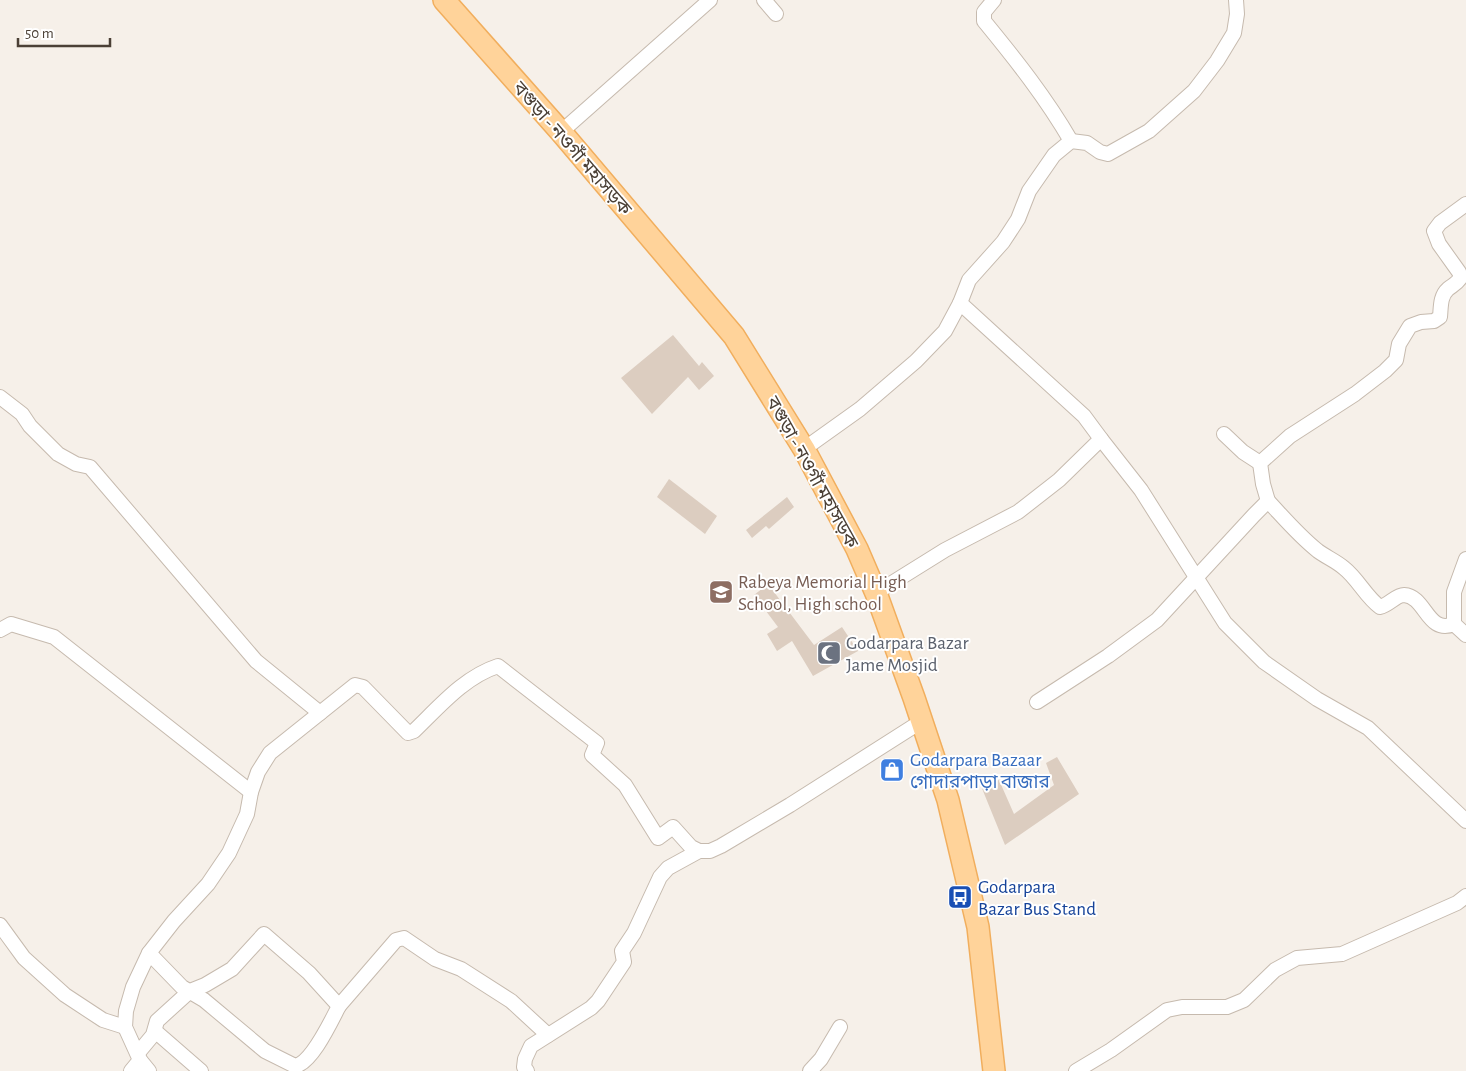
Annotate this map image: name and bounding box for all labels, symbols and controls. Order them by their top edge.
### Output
scale bar [18,15,110,47]
text: 50 m [25,26,54,41]
street label: বগুড়া - নওগাঁ মহাসড়ক [508,76,637,220]
street label: বগুড়া - নওগাঁ মহাসড়ক [762,392,864,552]
place label: Rabeya Memorial High School, High school [738,573,907,614]
school or university icon: Rabeya Memorial High School, High school [708,579,734,605]
place label: Godarpara Bazar Jame Mosjid [846,634,969,675]
mosque icon: Godarpara Bazar Jame Mosjid [816,640,842,666]
place label: Godarpara Bazaar গোদারপাড়া বাজার [910,751,1050,792]
shop icon: Godarpara Bazaar গোদারপাড়া বাজার [879,757,905,783]
place label: Godarpara Bazar Bus Stand [978,878,1096,919]
bus stop icon: Godarpara Bazar Bus Stand [947,884,973,910]

